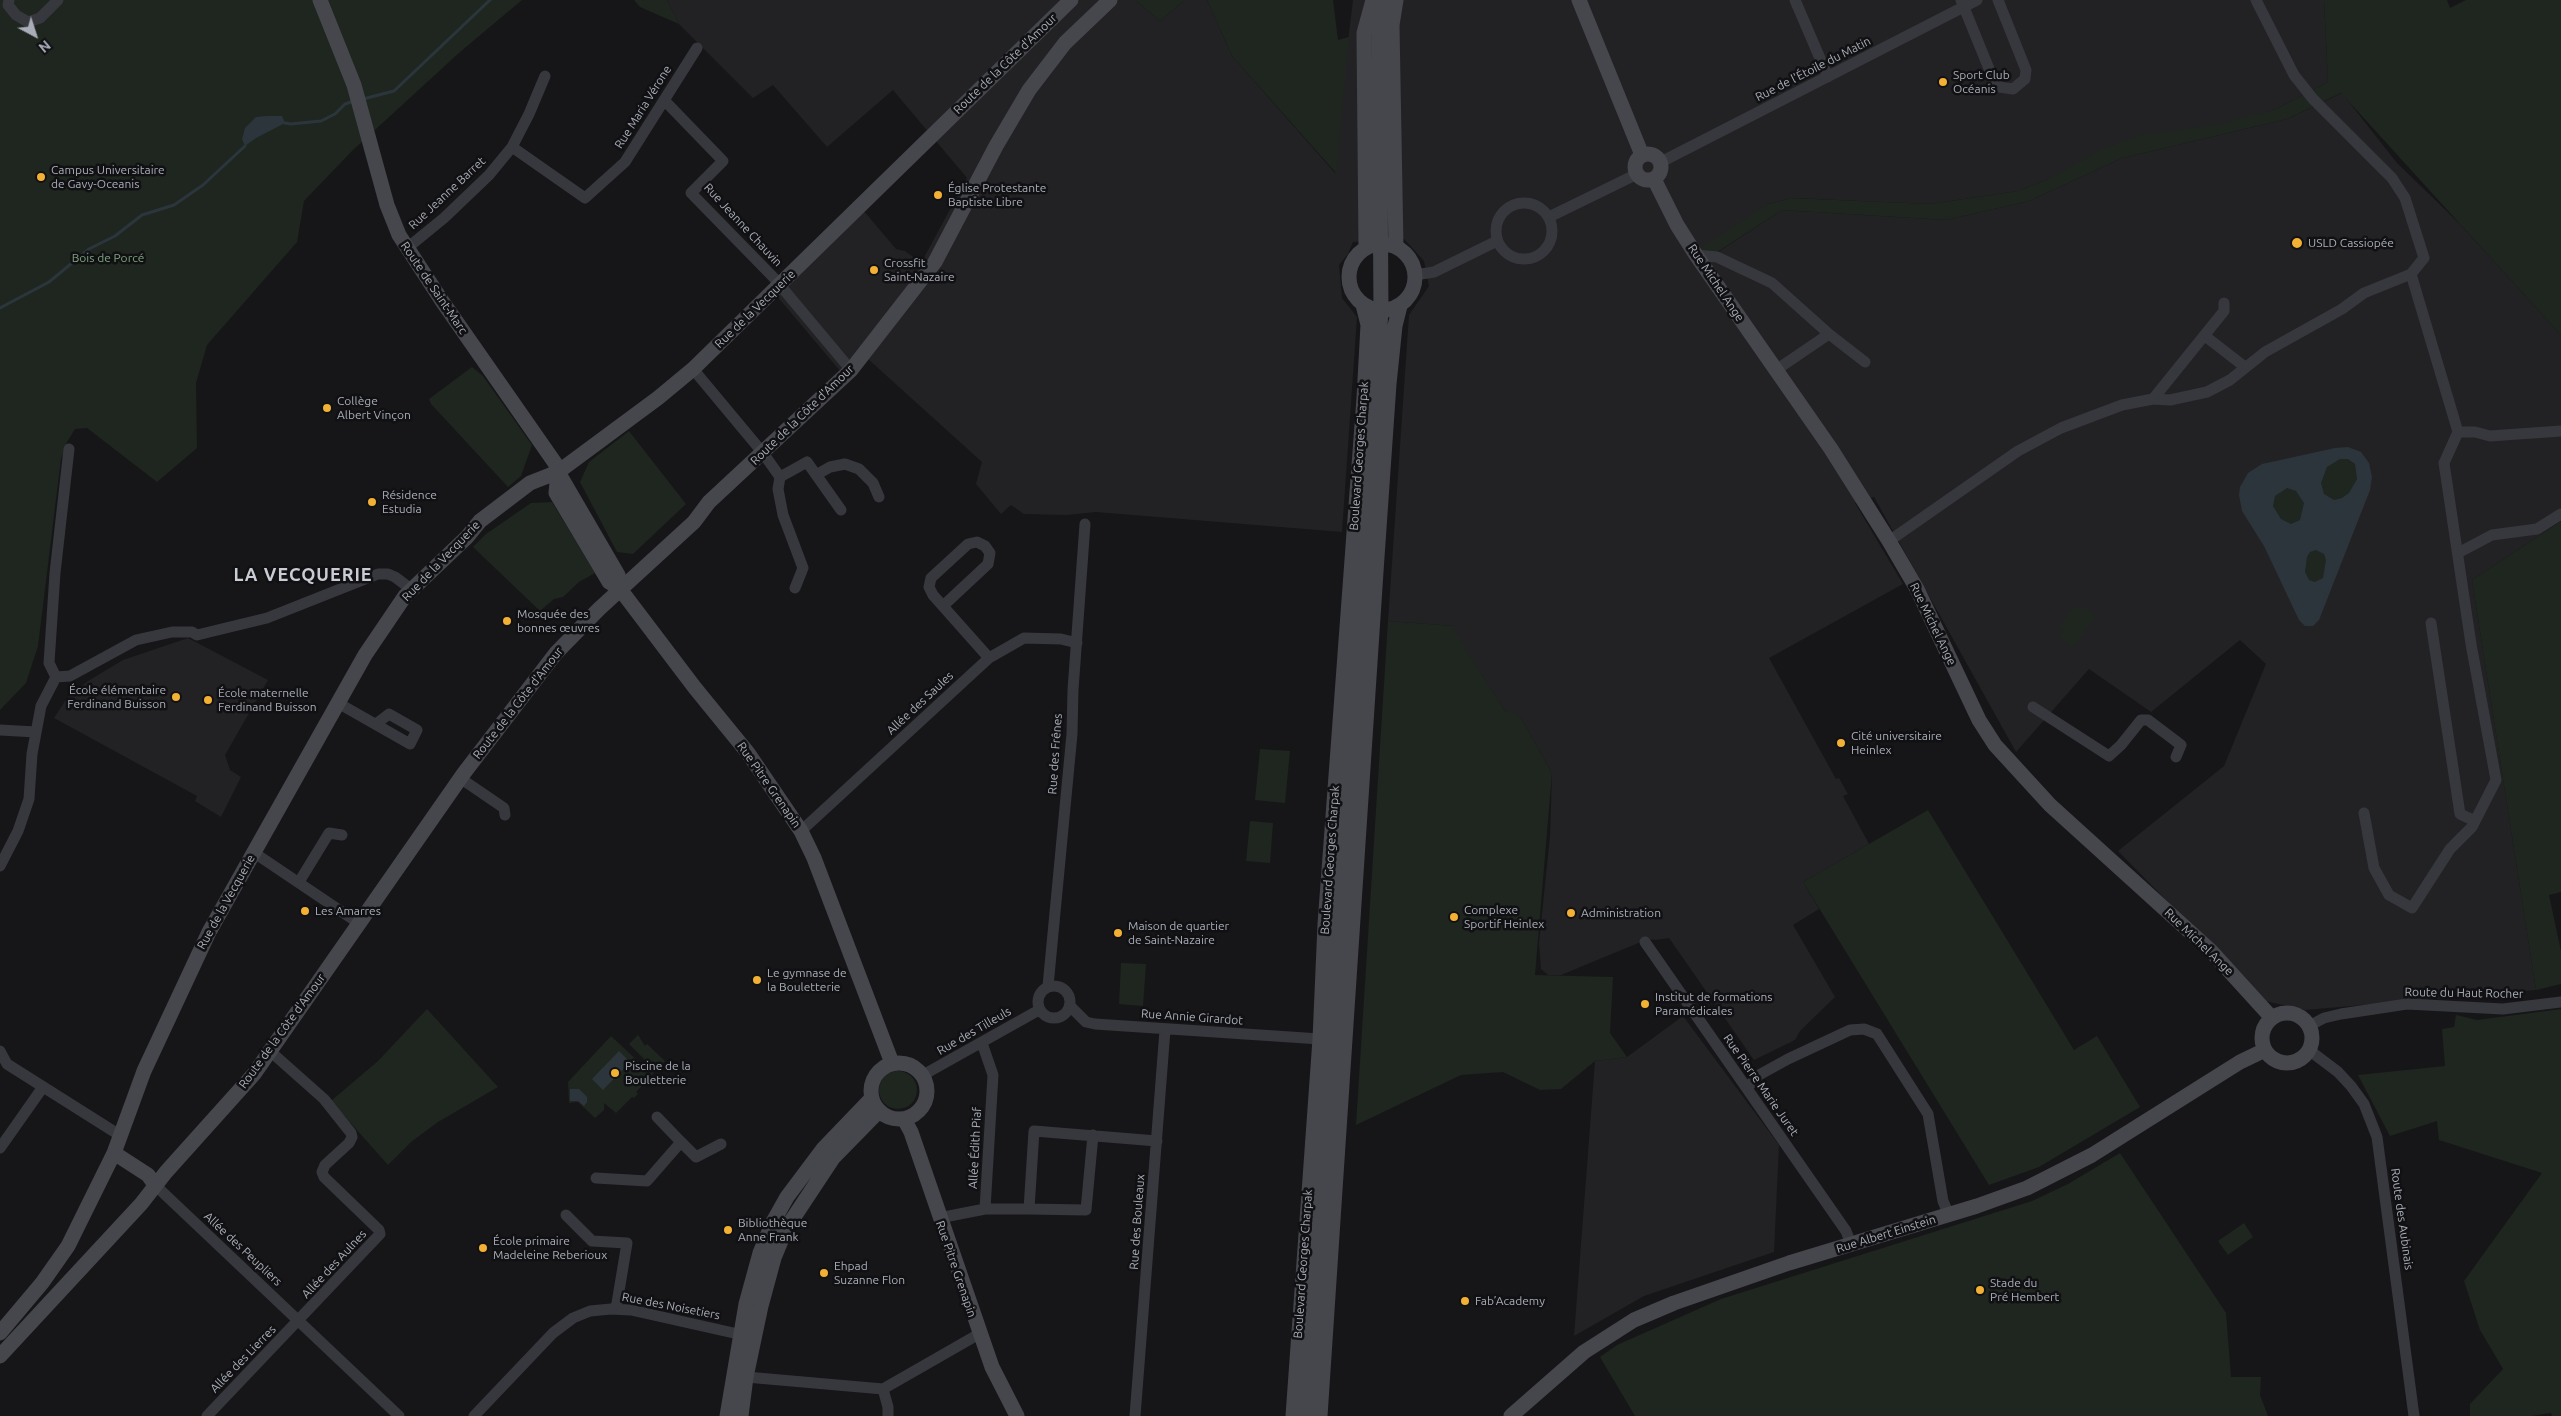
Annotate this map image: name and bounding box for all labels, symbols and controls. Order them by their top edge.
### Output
north arrow [10,10,60,60]
street label: Route de la Côte d'Amour [950,11,1060,117]
street label: Rue de l'Étoile du Matin [1753,34,1873,104]
text: N [36,37,54,56]
street label: Rue Maria Vérone [612,63,674,151]
place label: Sport Club Océanis [1953,68,2010,96]
marker: Sport Club Océanis [1937,76,1949,88]
street label: Rue Jeanne Barret [406,154,488,232]
place label: Campus Universitaire de Gavy-Oceanis [51,163,165,191]
marker: Campus Universitaire de Gavy-Oceanis [35,171,47,183]
street label: Rue Jeanne Chauvin [701,180,785,270]
place label: Église Protestante Baptiste Libre [948,181,1046,209]
marker: Église Protestante Baptiste Libre [932,189,944,201]
marker: USLD Cassiopée [2290,236,2304,250]
place label: USLD Cassiopée [2308,236,2394,250]
street label: Route de Saint-Marc [398,239,470,337]
street label: Rue Michel Ange [1685,242,1747,324]
park label: Bois de Porcé [72,251,144,265]
place label: Crossfit Saint-Nazaire [884,256,955,284]
marker: Crossfit Saint-Nazaire [868,264,880,276]
street label: Rue de la Vecquerie [712,267,798,351]
street label: Route de la Côte d'Amour [747,362,857,468]
street label: Boulevard Georges Charpak [1347,381,1371,531]
place label: Collège Albert Vinçon [337,394,411,422]
marker: Collège Albert Vinçon [321,402,333,414]
place label: Résidence Estudia [382,488,437,516]
marker: Résidence Estudia [366,496,378,508]
street label: Rue de la Vecquerie [399,518,483,604]
district label: LA VECQUERIE [232,564,374,586]
street label: Rue Michel Ange [1907,580,1959,668]
place label: Mosquée des bonnes œuvres [517,607,600,635]
marker: Mosquée des bonnes œuvres [501,615,513,627]
street label: Route de la Côte d'Amour [470,644,566,762]
street label: Allée des Saules [884,668,956,738]
place label: École élémentaire Ferdinand Buisson [67,683,166,711]
place label: École maternelle Ferdinand Buisson [218,686,317,714]
marker: École élémentaire Ferdinand Buisson [170,691,182,703]
marker: École maternelle Ferdinand Buisson [202,694,214,706]
street label: Rue des Frênes [1045,713,1065,795]
place label: Cité universitaire Heinlex [1851,729,1942,757]
marker: Cité universitaire Heinlex [1835,737,1847,749]
street label: Rue Pitre Grenapin [734,739,804,831]
street label: Boulevard Georges Charpak [1318,785,1342,935]
street label: Rue de la Vecquerie [194,852,258,952]
place label: Complexe Sportif Heinlex [1464,903,1544,931]
place label: Les Amarres [315,904,381,918]
marker: Les Amarres [299,905,311,917]
place label: Administration [1581,906,1661,920]
street label: Rue Michel Ange [2162,906,2236,978]
marker: Administration [1565,907,1577,919]
marker: Complexe Sportif Heinlex [1448,911,1460,923]
place label: Maison de quartier de Saint-Nazaire [1128,919,1229,947]
marker: Maison de quartier de Saint-Nazaire [1112,927,1124,939]
place label: Le gymnase de la Bouletterie [767,966,847,994]
street label: Route de la Côte d'Amour [236,971,328,1091]
marker: Le gymnase de la Bouletterie [751,974,763,986]
street label: Route du Haut Rocher [2404,985,2524,1001]
place label: Institut de formations Paramédicales [1655,990,1773,1018]
marker: Institut de formations Paramédicales [1639,998,1651,1010]
street label: Rue des Tilleuls [934,1004,1014,1058]
street label: Rue Annie Girardot [1140,1006,1244,1028]
street label: Rue Pierre Marie Juret [1720,1031,1802,1139]
place label: Piscine de la Bouletterie [625,1059,691,1087]
marker: Piscine de la Bouletterie [609,1067,621,1079]
street label: Allée Édith Piaf [966,1107,984,1189]
street label: Route des Aubinais [2388,1167,2416,1271]
street label: Rue des Bouleaux [1126,1174,1148,1270]
street label: Boulevard Georges Charpak [1291,1189,1315,1339]
street label: Allée des Peupliers [201,1209,285,1289]
street label: Rue Albert Einstein [1835,1212,1937,1256]
place label: Bibliothèque Anne Frank [738,1216,807,1244]
street label: Rue Pitre Grenapin [933,1219,979,1319]
marker: Bibliothèque Anne Frank [722,1224,734,1236]
street label: Allée des Aulnes [299,1227,369,1301]
place label: École primaire Madeleine Reberioux [493,1234,607,1262]
marker: École primaire Madeleine Reberioux [477,1242,489,1254]
place label: Ehpad Suzanne Flon [834,1259,905,1287]
marker: Ehpad Suzanne Flon [818,1267,830,1279]
place label: Stade du Pré Hembert [1990,1276,2059,1304]
marker: Stade du Pré Hembert [1974,1284,1986,1296]
street label: Rue des Noisetiers [621,1289,721,1323]
place label: Fab’Academy [1475,1294,1545,1308]
marker: Fab’Academy [1459,1295,1471,1307]
street label: Allée des Lierres [207,1322,279,1396]

